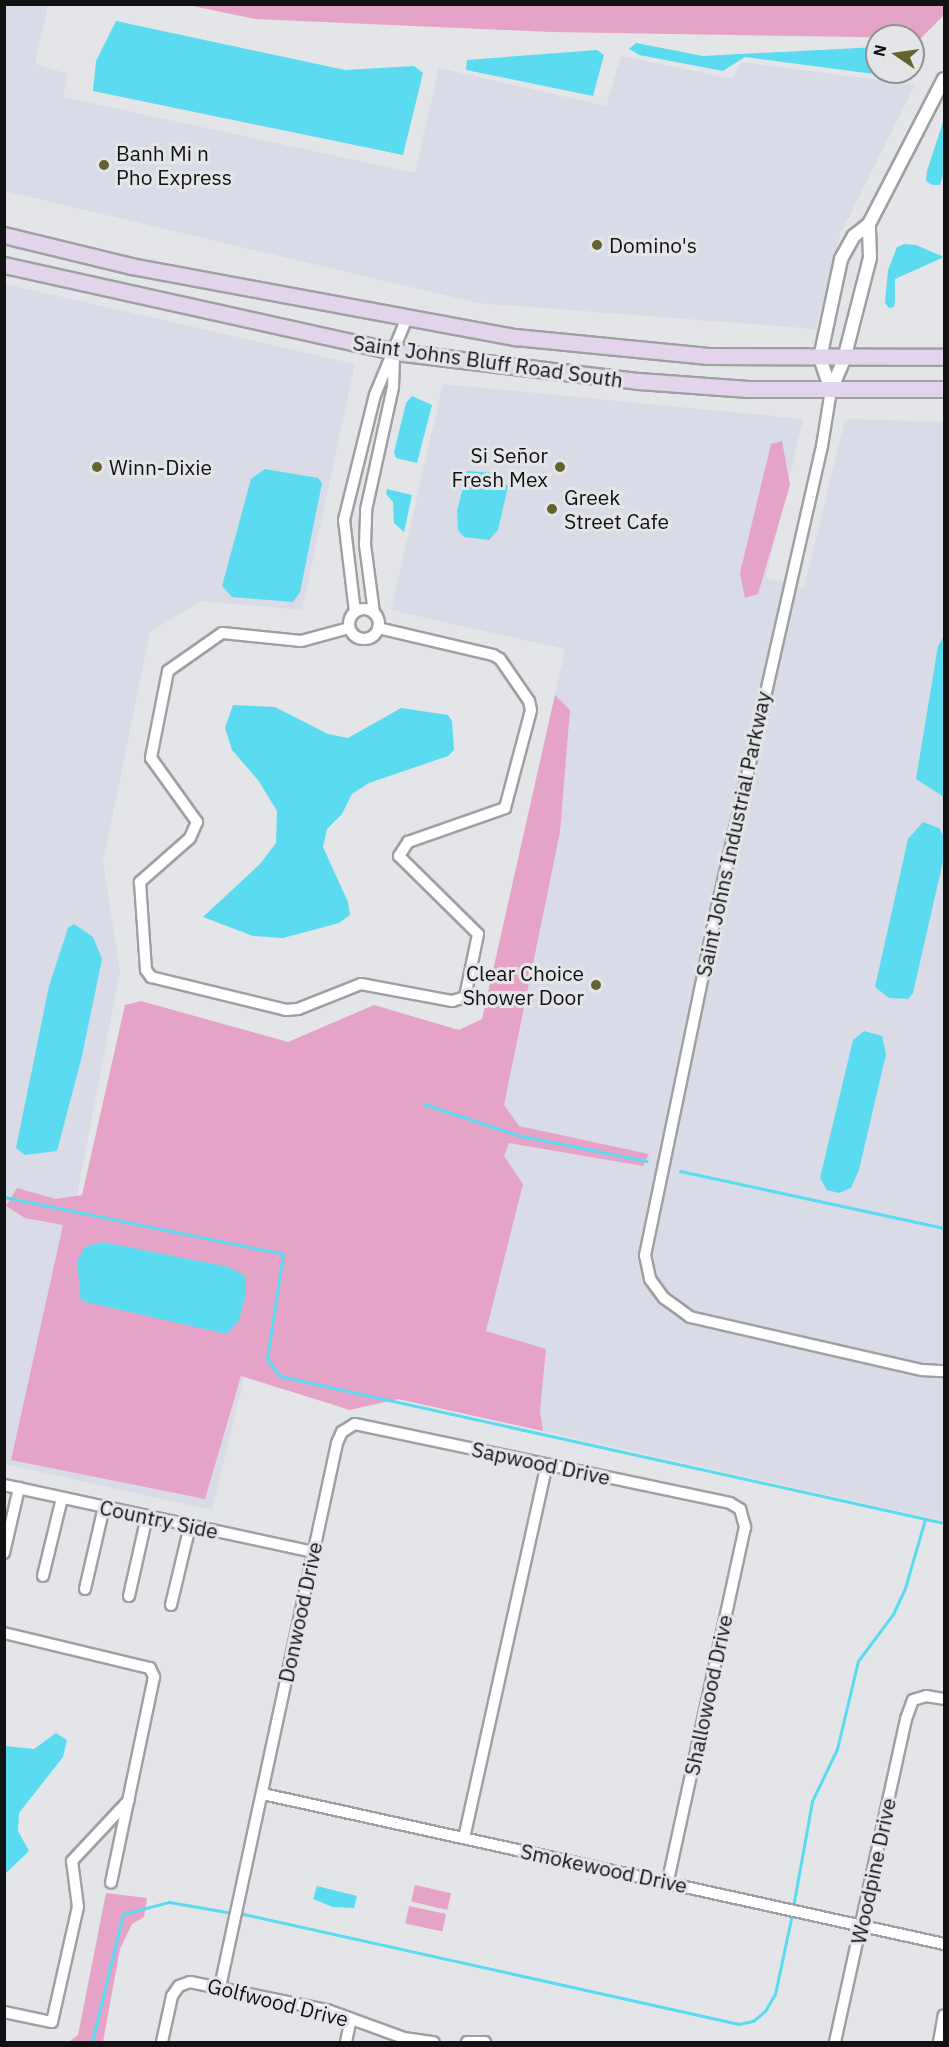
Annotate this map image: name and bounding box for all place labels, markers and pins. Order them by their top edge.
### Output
place label: Banh Mi n Pho Express [116,140,232,190]
marker: Banh Mi n Pho Express [97,158,111,172]
place label: Domino's [609,232,697,258]
marker: Domino's [590,238,604,252]
place label: Si Señor Fresh Mex [451,442,548,492]
place label: Winn-Dixie [109,454,212,480]
marker: Winn-Dixie [90,460,104,474]
marker: Si Señor Fresh Mex [553,460,567,474]
place label: Greek Street Cafe [564,484,669,534]
marker: Greek Street Cafe [545,502,559,516]
place label: Clear Choice Shower Door [463,960,584,1010]
marker: Clear Choice Shower Door [589,978,603,992]

